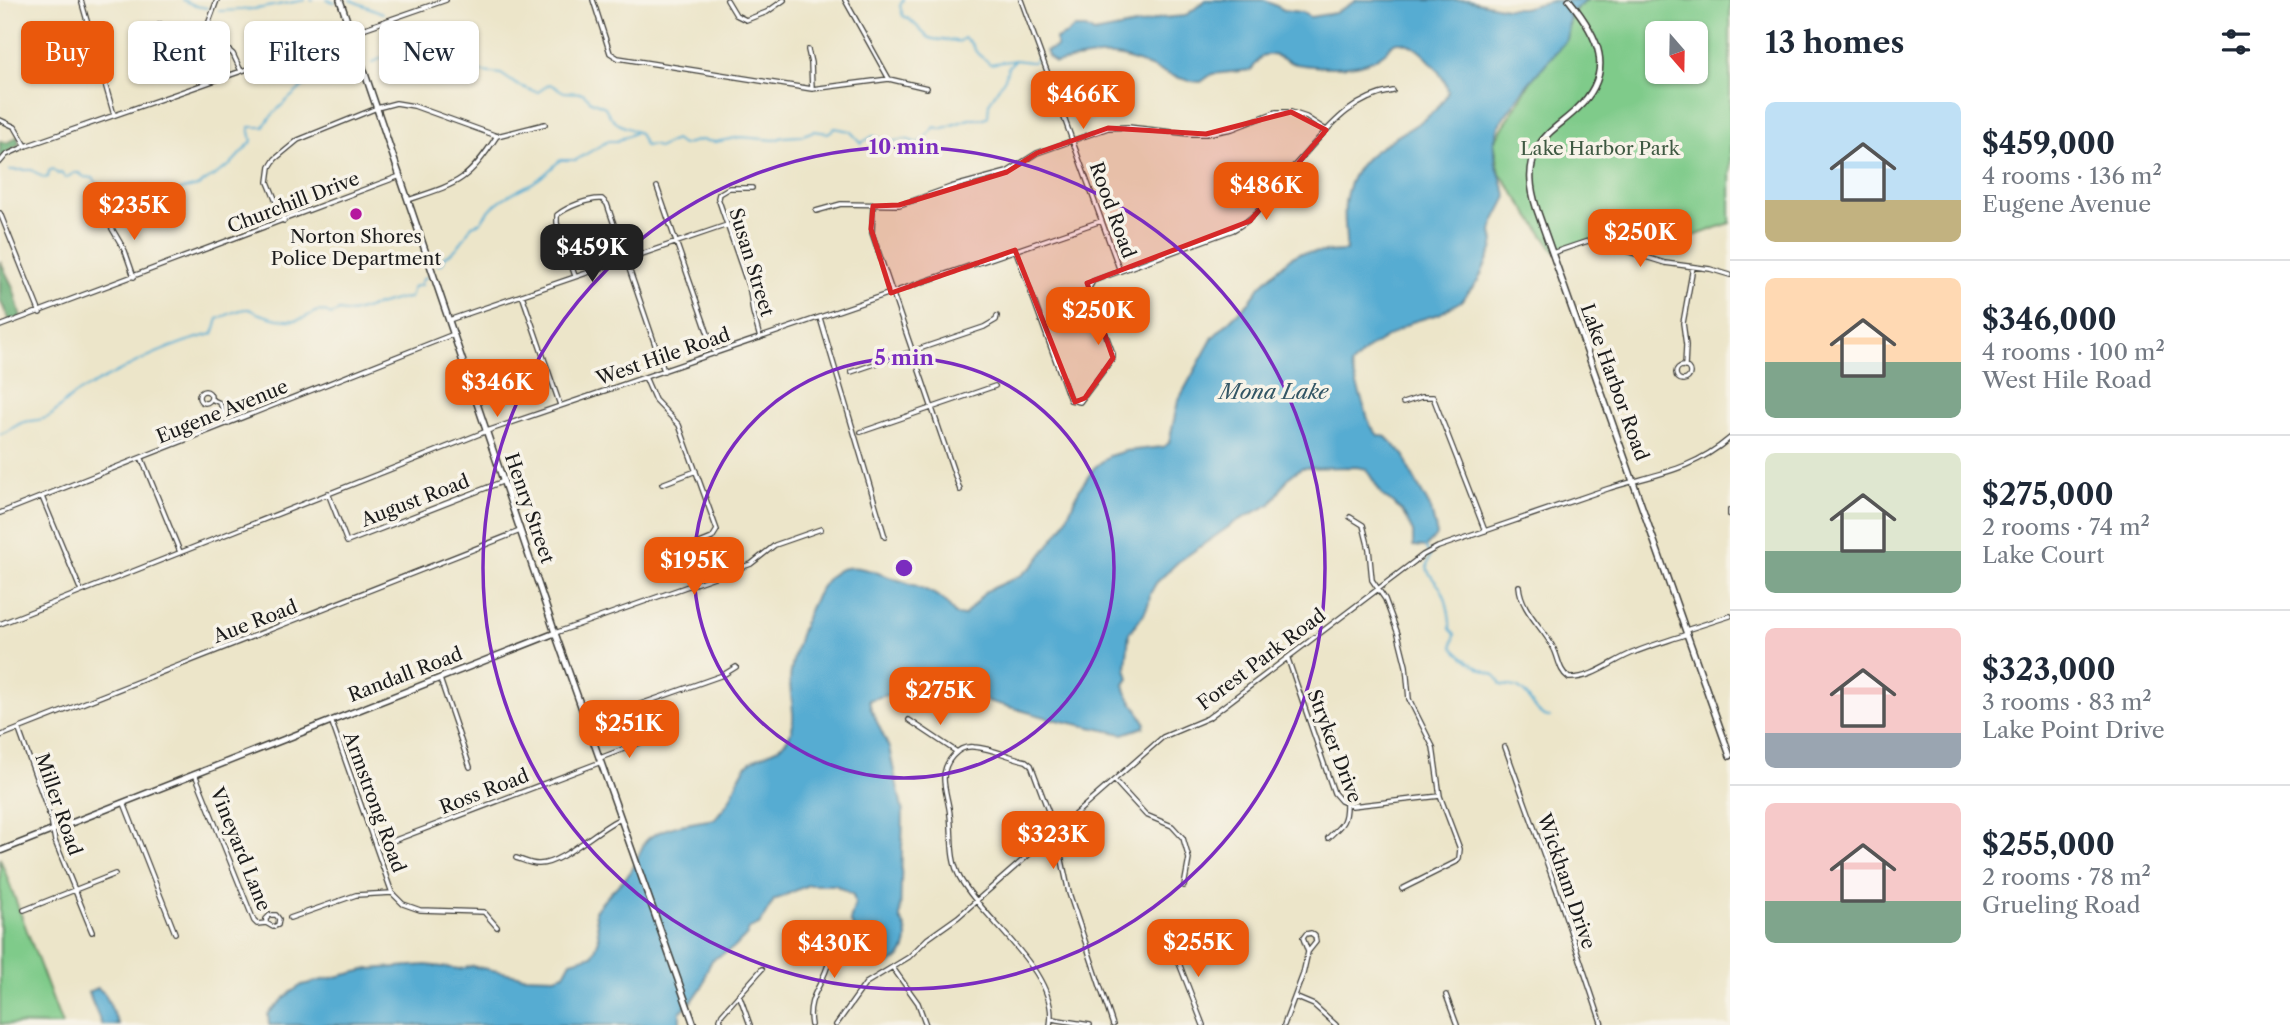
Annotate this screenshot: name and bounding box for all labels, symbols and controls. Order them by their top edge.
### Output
chip: Buy [21,21,114,84]
chip: Rent [128,21,230,84]
chip: Filters [244,21,365,84]
chip: New [379,21,479,84]
north arrow [1645,21,1708,84]
map controls [1645,21,1708,84]
icon: filters [2217,23,2255,61]
text: 13 homes [1765,24,1904,61]
pin: $466K [1034,72,1132,131]
text: $466K [1047,80,1119,108]
text: $459,000 [1982,125,2115,162]
icon: home [1821,130,1905,214]
text: 10 min [869,134,940,159]
park label: Lake Harbor Park [1520,137,1681,160]
street label: Rood Road [1085,159,1141,262]
pin: $486K [1217,162,1315,222]
text: 4 rooms · 136 m² [1982,162,2162,190]
street label: Churchill Drive [224,167,362,238]
text: $486K [1230,171,1302,199]
pin: $235K [85,182,183,242]
text: Eugene Avenue [1982,190,2151,218]
text: $235K [99,191,169,219]
street label: Susan Street [724,205,779,319]
marker: Norton Shores Police Department [348,206,364,222]
pin: $250K [1591,210,1689,269]
text: $250K [1604,218,1676,246]
pin: $459K [543,224,641,284]
place label: Norton Shores Police Department [271,225,441,270]
text: $459K [556,233,628,261]
pin: $250K [1049,288,1147,347]
text: $250K [1062,296,1134,324]
street label: Lake Harbor Road [1575,301,1654,464]
text: $346,000 [1982,301,2117,338]
icon: home [1821,306,1905,390]
street label: West Hile Road [592,323,734,390]
text: 4 rooms · 100 m² [1982,338,2165,366]
text: 5 min [874,345,934,370]
pin: $346K [448,360,546,419]
text: West Hile Road [1982,366,2152,394]
text: $346K [461,368,533,396]
street label: Eugene Avenue [153,375,291,448]
water label: Mona Lake [1217,379,1329,404]
street label: Henry Street [500,450,559,567]
street label: August Road [357,469,473,532]
text: $275,000 [1982,476,2114,513]
icon: home [1821,481,1905,565]
text: 2 rooms · 74 m² [1982,513,2150,541]
pin: $195K [645,538,743,597]
text: Lake Court [1982,541,2104,569]
text: $195K [660,546,728,574]
centre of rings [892,556,916,580]
street label: Aue Road [209,595,301,648]
street label: Forest Park Road [1193,603,1330,715]
street label: Randall Road [345,642,466,707]
text: $323,000 [1982,651,2116,688]
icon: home [1821,656,1905,740]
pin: $275K [891,668,989,727]
text: $275K [905,676,975,704]
street label: Stryker Drive [1302,686,1367,806]
text: 3 rooms · 83 m² [1982,688,2152,716]
pin: $251K [580,700,678,760]
text: $251K [595,709,663,737]
text: Lake Point Drive [1982,716,2165,744]
street label: Armstrong Road [338,728,411,876]
street label: Miller Road [30,750,87,859]
street label: Ross Road [436,764,533,819]
street label: Vineyard Lane [205,783,276,914]
street label: Wickham Drive [1532,810,1600,952]
pin: $323K [1004,812,1102,871]
text: $323K [1018,820,1088,848]
text: $255,000 [1982,826,2115,863]
icon: home [1821,831,1905,915]
text: 2 rooms · 78 m² [1982,863,2151,891]
text: Grueling Road [1982,891,2141,919]
pin: $430K [785,920,883,980]
pin: $255K [1149,920,1247,979]
text: $255K [1163,928,1233,956]
text: $430K [798,929,870,957]

